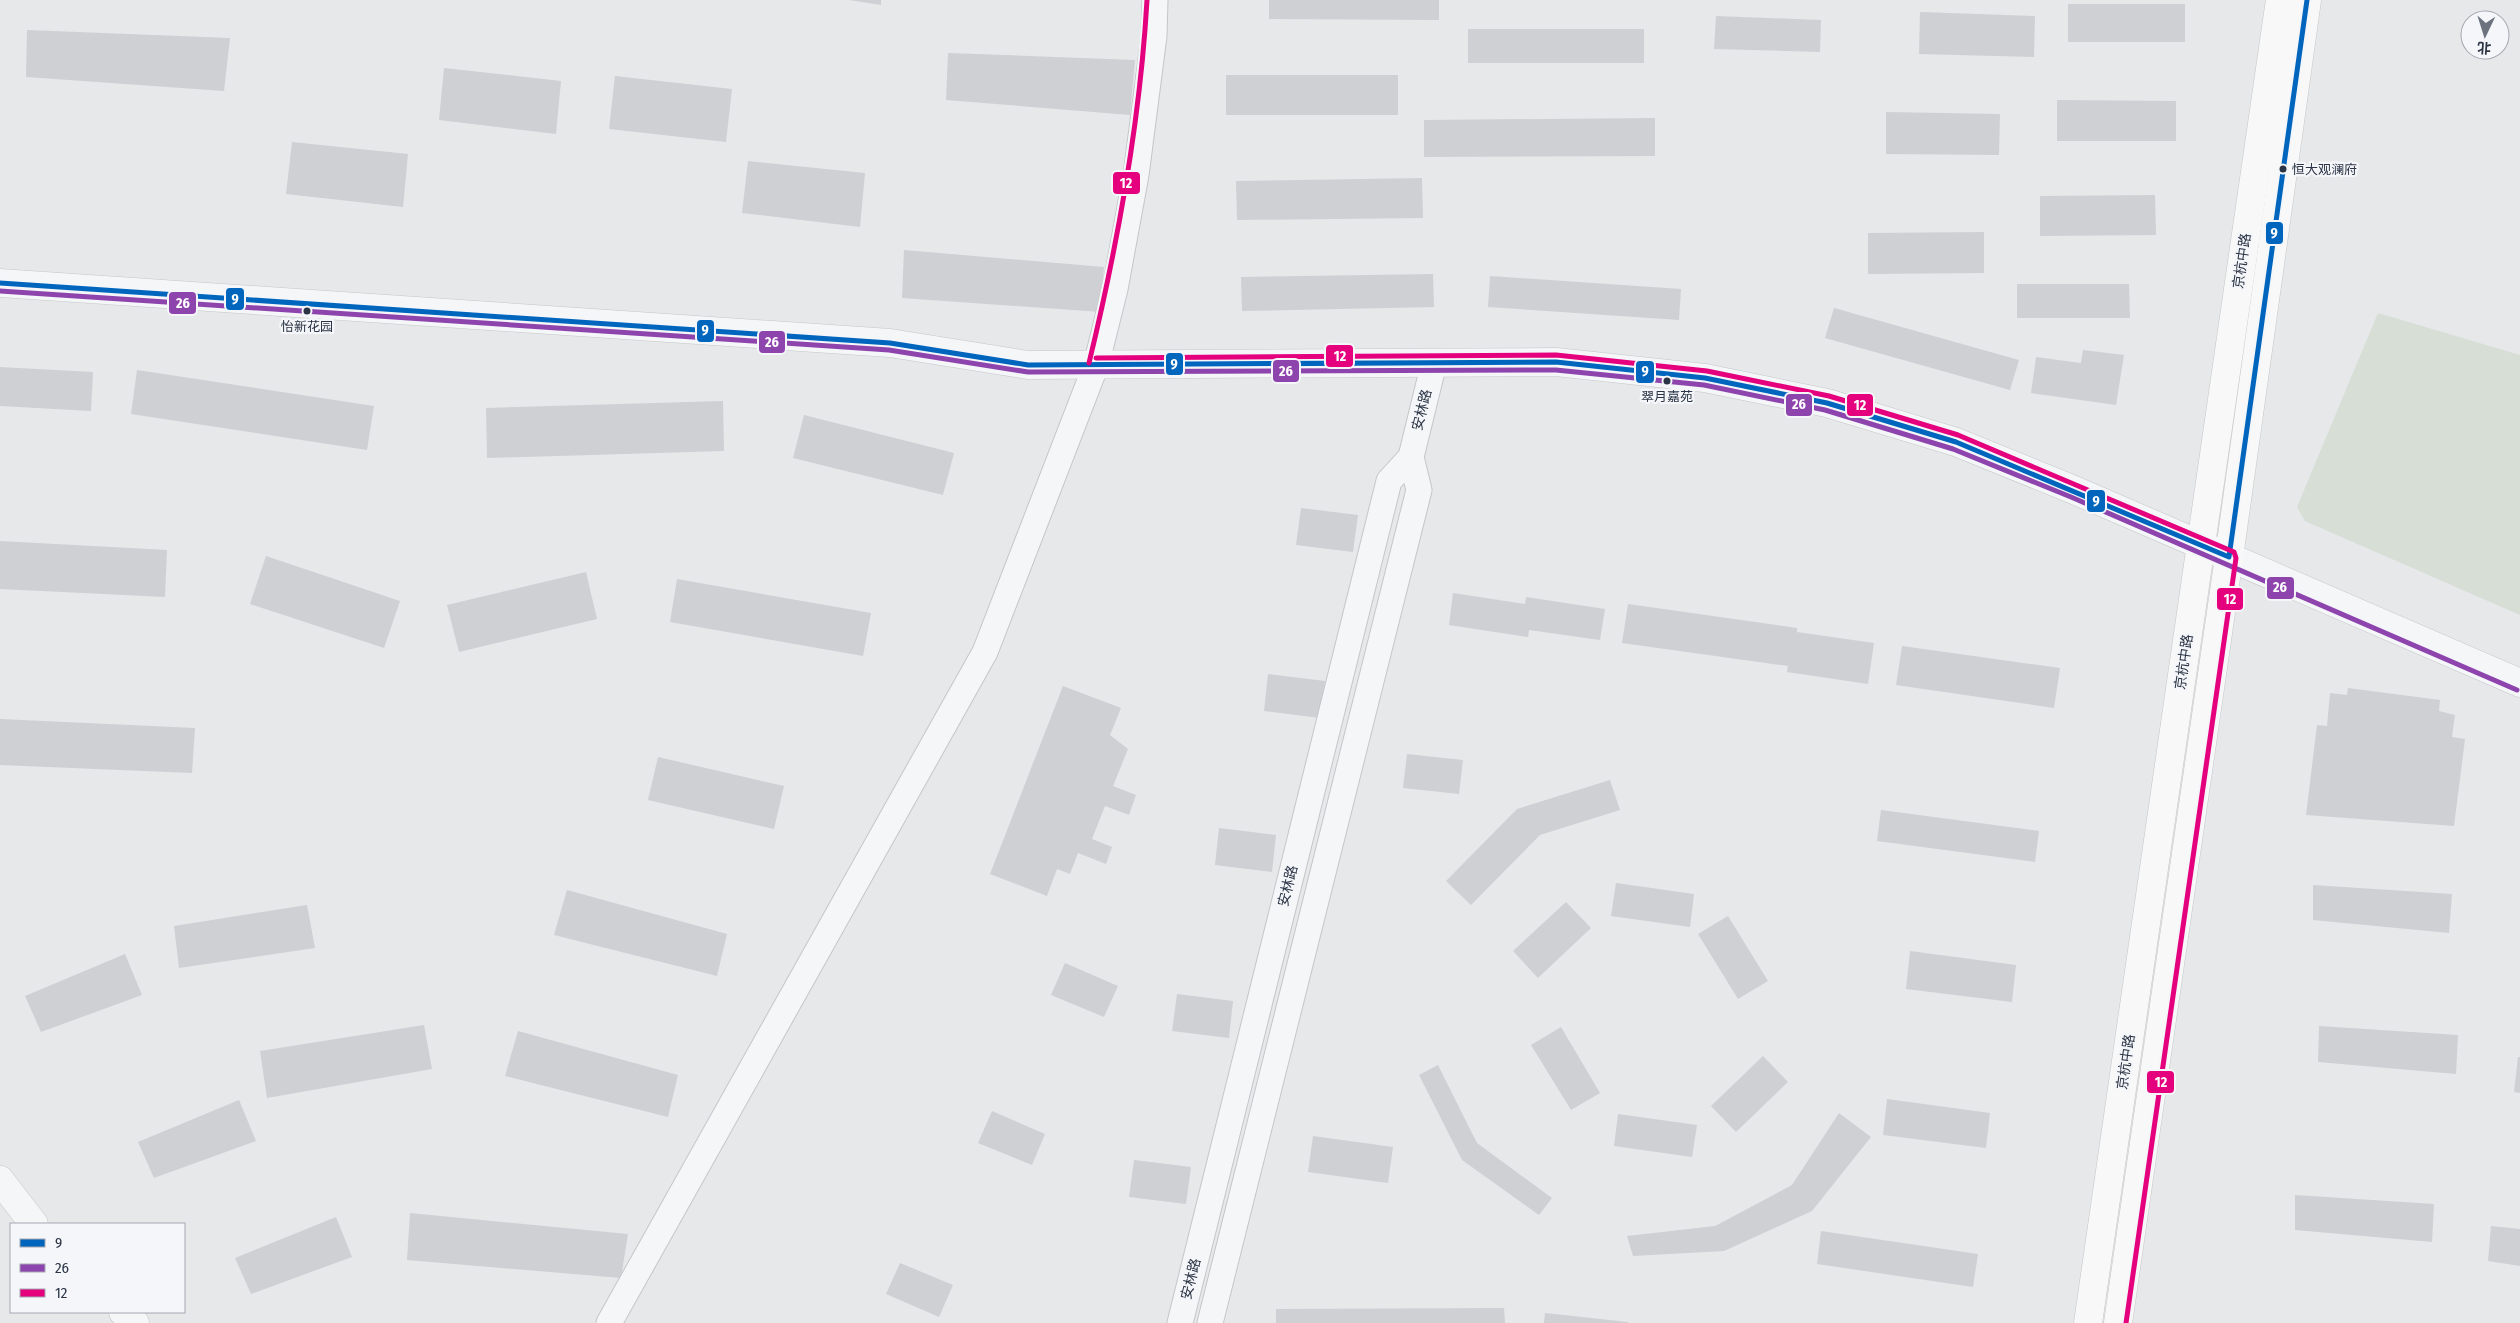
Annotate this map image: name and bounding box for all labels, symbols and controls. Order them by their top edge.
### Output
north arrow [2460,10,2510,60]
text: 北 [2477,39,2492,56]
place label: 恒大观澜府 [2292,162,2357,177]
marker: 恒大观澜府 [2278,164,2288,174]
line badge: 12 [1112,171,1141,195]
text: 12 [1120,175,1133,192]
line badge: 9 [2265,221,2284,245]
text: 9 [2270,225,2278,242]
street label: 京杭中路 [2230,232,2254,290]
line badge: 9 [225,287,245,311]
line badge: 26 [168,291,197,315]
text: 9 [231,291,239,308]
text: 26 [175,295,190,312]
marker: 怡新花园 [302,306,312,316]
place label: 怡新花园 [281,319,333,334]
line badge: 9 [696,319,715,343]
text: 9 [701,322,709,339]
line badge: 26 [758,330,786,354]
text: 26 [764,334,779,351]
line badge: 12 [1325,344,1354,368]
text: 12 [1334,348,1347,365]
line badge: 9 [1165,352,1184,376]
text: 9 [1170,356,1178,373]
line badge: 26 [1272,359,1300,383]
line badge: 9 [1635,360,1655,384]
text: 26 [1278,363,1293,380]
text: 9 [1641,363,1649,380]
marker: 翠月嘉苑 [1662,376,1672,386]
street label: 安林路 [1409,388,1435,432]
place label: 翠月嘉苑 [1641,389,1693,404]
line badge: 26 [1785,393,1813,417]
line badge: 12 [1846,393,1874,417]
text: 26 [1791,396,1806,413]
text: 12 [1854,397,1867,414]
line badge: 9 [2086,489,2106,513]
text: 9 [2092,493,2100,510]
line badge: 26 [2266,576,2295,600]
text: 26 [2272,579,2287,596]
line badge: 12 [2216,587,2244,611]
text: 12 [2224,591,2237,608]
street label: 京杭中路 [2172,633,2196,691]
street label: 安林路 [1275,864,1301,908]
street label: 京杭中路 [2114,1033,2138,1091]
line badge: 12 [2146,1070,2175,1094]
text: 12 [2155,1074,2168,1091]
legend [10,1223,185,1313]
text: 9 [55,1234,62,1252]
street label: 安林路 [1178,1257,1204,1301]
text: 26 [55,1259,69,1277]
text: 12 [55,1284,68,1302]

